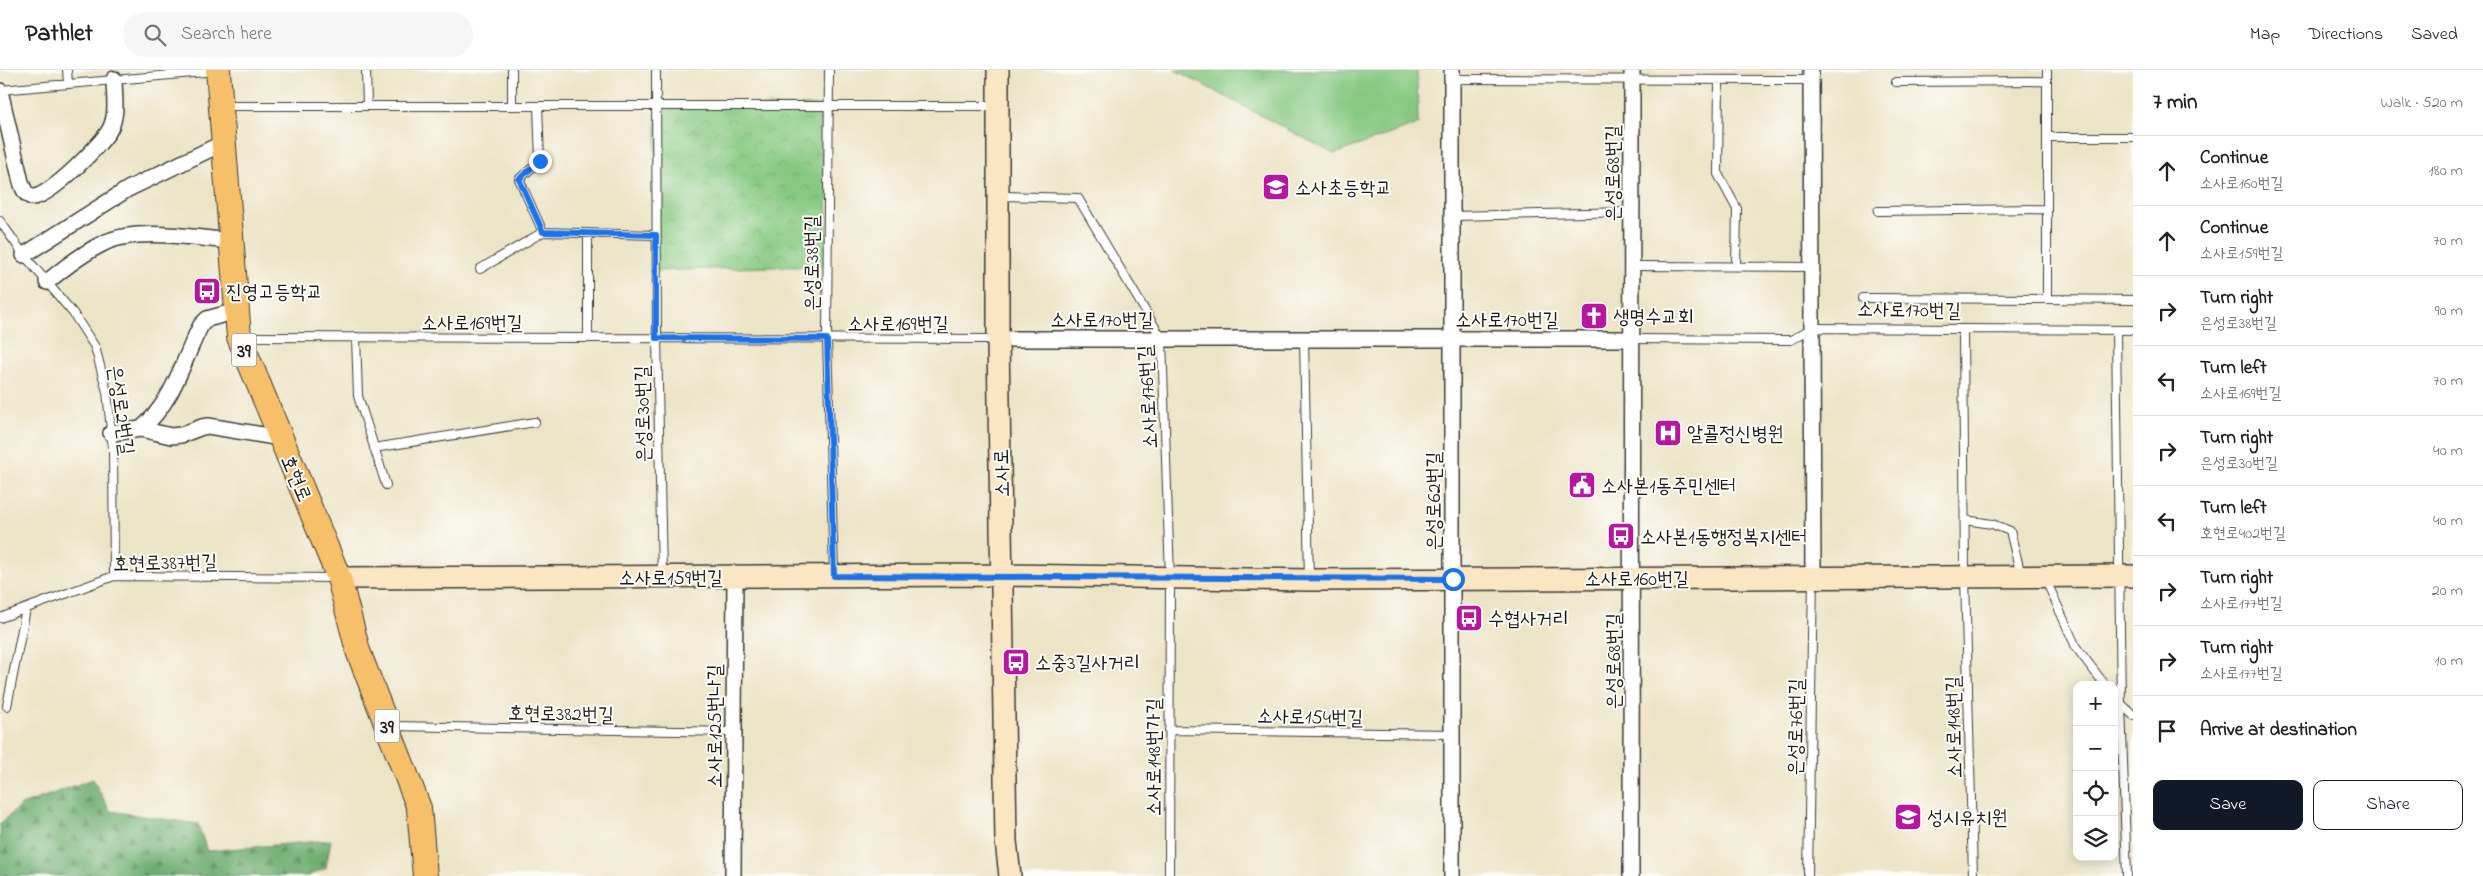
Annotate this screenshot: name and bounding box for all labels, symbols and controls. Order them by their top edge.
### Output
search box [123,12,473,57]
text: Pathlet [25,17,93,52]
icon: search [141,21,169,49]
text: Search here [181,21,272,48]
text: Map [2250,22,2280,48]
text: Directions [2308,22,2383,48]
text: Saved [2411,22,2458,48]
text: 7 min [2153,88,2197,118]
text: Walk · 520 m [2380,91,2463,115]
street label: 은성로68번길 [1600,125,1629,221]
text: Continue [2200,145,2268,172]
route end [529,150,552,173]
icon: ahead [2153,157,2181,185]
text: 180 m [2429,159,2463,183]
school or university icon: 소사초등학교 [1261,172,1291,202]
text: 소사로160번길 [2200,172,2283,196]
place label: 소사초등학교 [1295,175,1392,204]
street label: 은성로38번길 [799,215,828,311]
text: Continue [2200,215,2268,242]
icon: ahead [2153,227,2181,255]
text: 70 m [2433,229,2463,253]
text: 소사로159번길 [2200,242,2283,266]
bus stop icon: 진영고등학교 [192,276,222,306]
place label: 진영고등학교 [226,279,323,308]
text: Turn right [2200,285,2273,312]
street label: 소사로170번길 [1857,296,1961,327]
icon: right [2153,297,2181,325]
text: 90 m [2435,299,2463,323]
church icon: 생명수교회 [1579,301,1609,331]
place label: 생명수교회 [1613,304,1693,333]
street label: 소사로170번길 [1050,307,1154,336]
street label: 소사로170번길 [1455,307,1559,336]
street label: 소사로169번길 [421,310,523,339]
street label: 소사로169번길 [847,311,949,340]
text: 은성로38번길 [2200,312,2277,336]
road number: 39 [232,334,256,366]
street label: 소사로176번길 [1132,344,1167,449]
text: Turn left [2200,355,2267,382]
street label: 은성로2번길 [99,364,140,457]
street label: 은성로30번길 [629,365,660,463]
icon: left [2153,367,2181,395]
text: 70 m [2433,369,2463,393]
text: 소사로169번길 [2200,382,2281,406]
hospital icon: 알콜정신병원 [1653,418,1683,448]
place label: 알콜정신병원 [1687,421,1784,450]
text: Turn right [2200,425,2273,452]
icon: right [2153,437,2181,465]
text: 40 m [2433,439,2463,463]
street label: 소사로 [989,449,1018,497]
street label: 호현로 [272,451,317,507]
street label: 은성로62번길 [1421,451,1450,551]
text: 은성로30번길 [2200,452,2278,476]
public building icon: 소사본1동주민센터 [1567,470,1597,500]
place label: 소사본1동주민센터 [1601,473,1736,502]
text: Turn left [2200,495,2267,522]
icon: left [2153,507,2181,535]
text: 40 m [2433,509,2463,533]
bus stop icon: 소사본1동행정복지센터 [1606,521,1636,551]
text: 호현로402번길 [2200,522,2286,546]
place label: 소사본1동행정복지센터 [1640,524,1807,553]
street label: 호현로387번길 [113,549,218,580]
street label: 소사로159번길 [619,565,723,594]
text: Turn right [2200,565,2273,592]
street label: 소사로160번길 [1585,566,1689,595]
route start [1442,568,1465,591]
icon: right [2153,577,2181,605]
text: 20 m [2432,579,2463,603]
text: 소사로177번길 [2200,592,2283,616]
bus stop icon: 수협사거리 [1454,603,1484,633]
place label: 수협사거리 [1488,606,1568,635]
street label: 은성로68번길 [1601,613,1630,709]
text: Turn right [2200,635,2273,662]
bus stop icon: 소중3길사거리 [1001,647,1031,677]
icon: right [2153,647,2181,675]
text: 10 m [2435,649,2463,673]
place label: 소중3길사거리 [1035,650,1140,679]
text: 소사로177번길 [2200,662,2283,686]
street label: 소사로125번나길 [702,664,731,788]
street label: 소사로148번길 [1940,675,1971,778]
street label: 은성로76번길 [1782,678,1813,776]
map controls [2073,681,2118,861]
button: + [2073,681,2118,726]
street label: 소사로148번가길 [1141,698,1170,816]
street label: 호현로382번길 [508,700,614,731]
street label: 소사로154번길 [1256,703,1363,734]
road number: 39 [374,710,400,742]
icon: arrive [2153,717,2181,745]
text: Arrive at destination [2200,717,2357,744]
button: − [2073,726,2118,771]
button: locate [2073,771,2118,816]
button: Save [2153,780,2303,830]
button: Share [2313,780,2463,830]
school or university icon: 성시유치원 [1893,802,1923,832]
place label: 성시유치원 [1927,805,2007,834]
button: layers [2073,816,2118,861]

